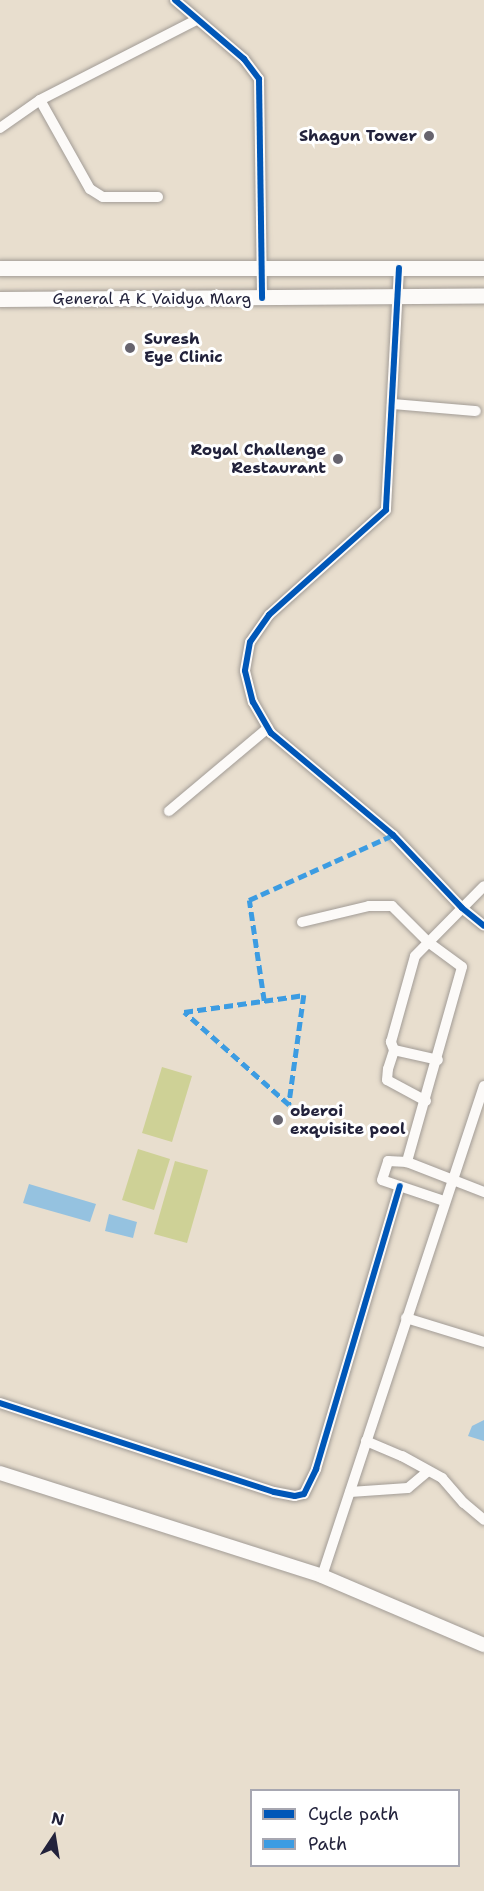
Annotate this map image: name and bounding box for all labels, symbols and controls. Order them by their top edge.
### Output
place label: Shagun Tower [299,126,417,146]
marker: Shagun Tower [422,129,436,143]
street label: General A K Vaidya Marg [53,289,251,309]
place label: Suresh Eye Clinic [144,329,223,367]
marker: Suresh Eye Clinic [121,339,139,357]
place label: Royal Challenge Restaurant [190,440,326,478]
marker: Royal Challenge Restaurant [331,452,345,466]
place label: oberoi exquisite pool [290,1101,406,1139]
marker: oberoi exquisite pool [271,1113,285,1127]
legend [250,1789,460,1867]
text: Cycle path [308,1802,399,1826]
north arrow [24,1807,84,1867]
text: N [49,1807,66,1830]
text: Path [308,1832,347,1856]

